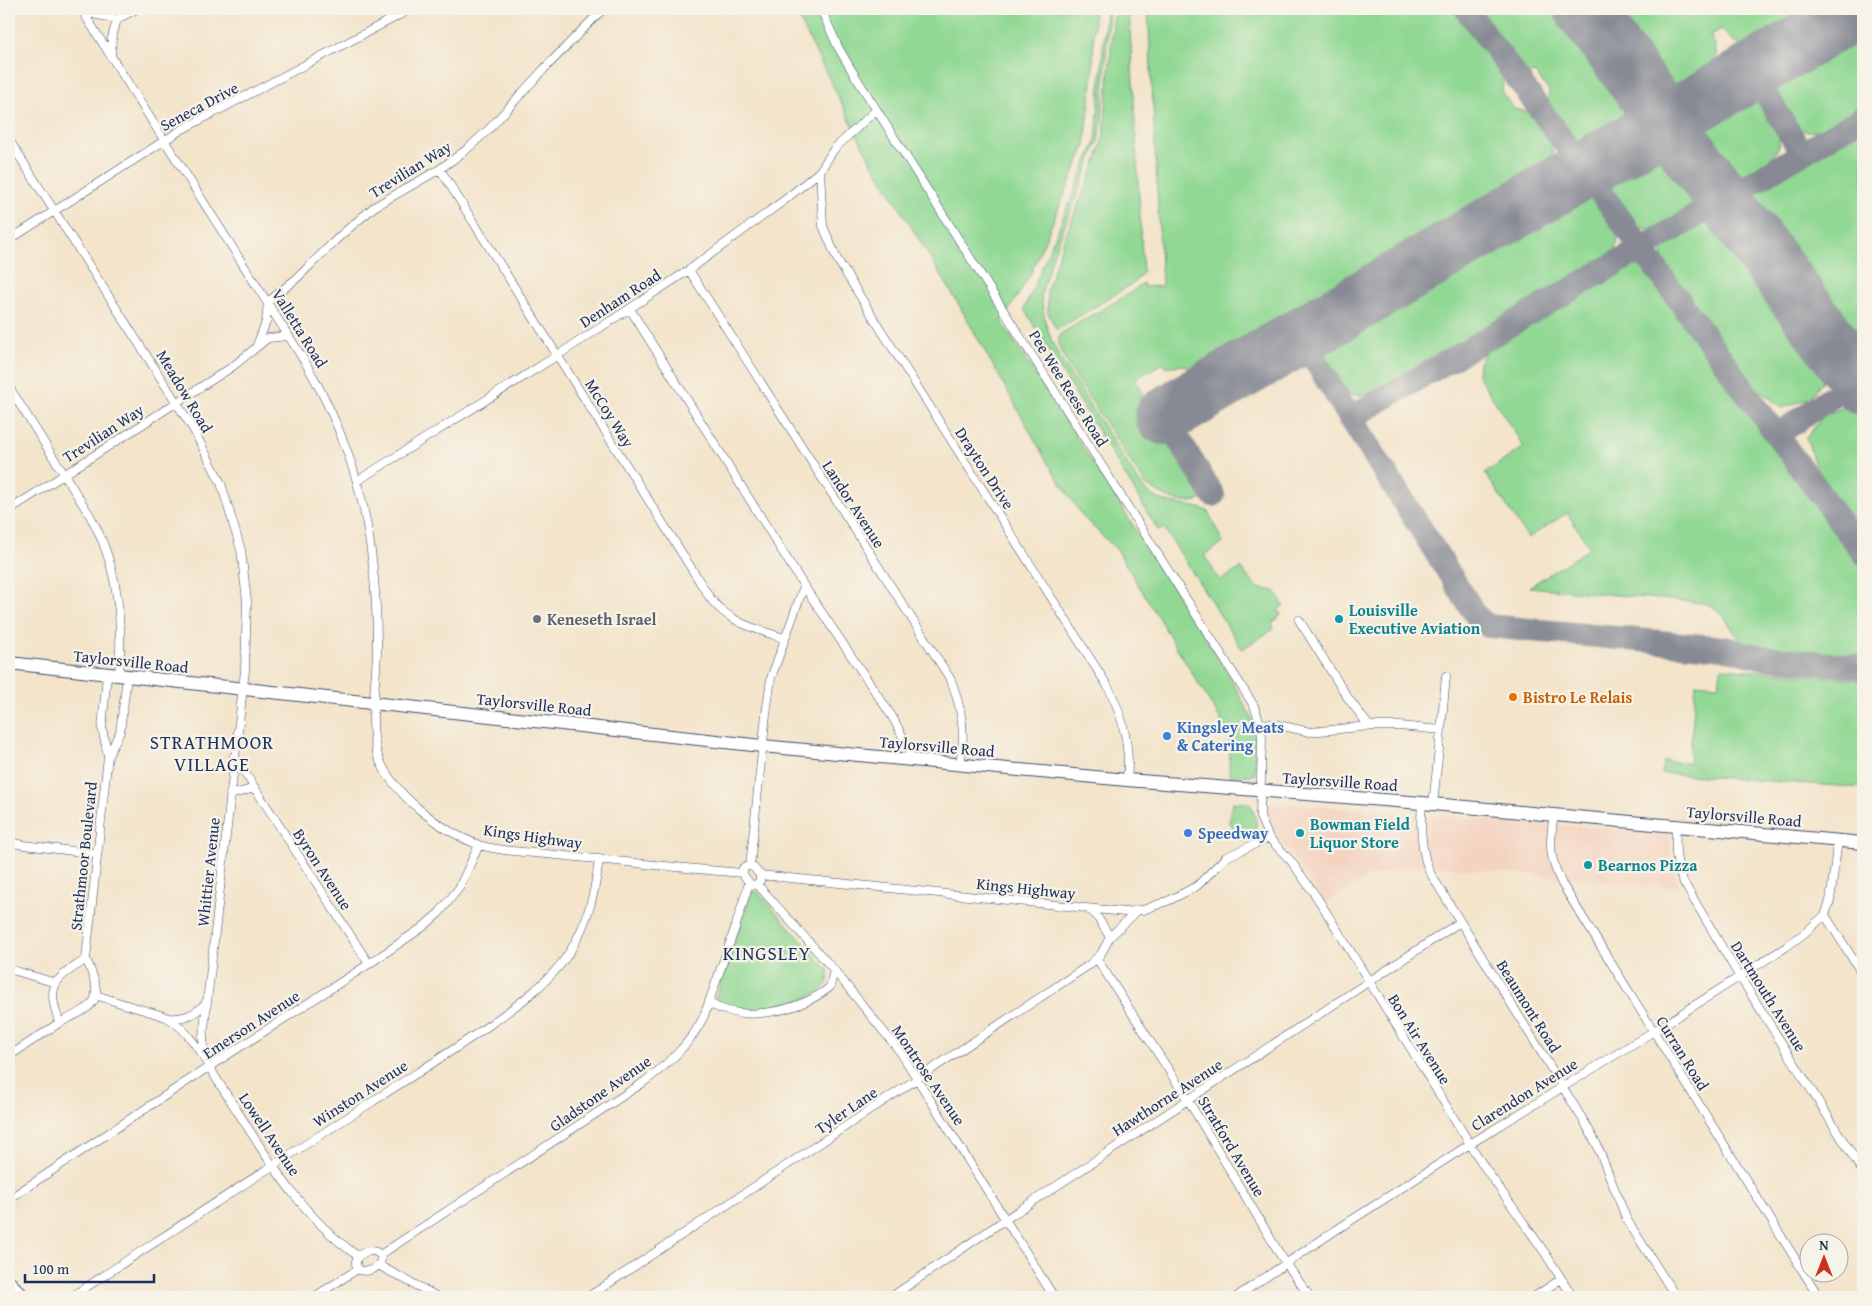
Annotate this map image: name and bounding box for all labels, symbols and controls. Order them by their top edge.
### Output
street label: Seneca Drive [155,75,243,137]
street label: Trevilian Way [364,134,456,204]
street label: Denham Road [575,262,666,333]
street label: Valletta Road [266,284,334,373]
street label: Pee Wee Reese Road [1023,325,1115,451]
street label: Meadow Road [151,345,219,437]
street label: McCoy Way [579,374,641,452]
street label: Trevilian Way [58,398,148,468]
street label: Drayton Drive [949,422,1021,514]
street label: Landor Avenue [817,455,891,553]
place label: Louisville Executive Aviation [1349,598,1481,640]
place label: Keneseth Israel [547,607,657,631]
marker: Keneseth Israel [531,613,543,625]
marker: Louisville Executive Aviation [1333,613,1345,625]
street label: Taylorsville Road [72,643,190,679]
place label: Bistro Le Relais [1523,685,1633,709]
street label: Taylorsville Road [475,686,593,722]
marker: Bistro Le Relais [1507,691,1519,703]
place label: Kingsley Meats & Catering [1177,715,1284,757]
district label: STRATHMOOR VILLAGE [150,728,274,778]
street label: Taylorsville Road [878,729,996,763]
marker: Kingsley Meats & Catering [1161,730,1173,742]
street label: Taylorsville Road [1282,765,1399,797]
street label: Strathmoor Boulevard [63,780,103,932]
street label: Taylorsville Road [1685,799,1803,833]
place label: Bowman Field Liquor Store [1310,812,1411,854]
street label: Whittier Avenue [190,816,226,928]
street label: Kings Highway [482,817,584,855]
place label: Speedway [1198,821,1269,845]
street label: Byron Avenue [288,823,358,915]
marker: Speedway [1182,827,1194,839]
marker: Bowman Field Liquor Store [1294,827,1306,839]
place label: Bearnos Pizza [1598,853,1698,877]
marker: Bearnos Pizza [1582,859,1594,871]
street label: Kings Highway [975,871,1077,905]
street label: Dartmouth Avenue [1725,936,1813,1056]
district label: KINGSLEY [723,939,811,967]
street label: Beaumont Road [1491,955,1567,1058]
street label: Emerson Avenue [198,984,304,1064]
street label: Bon Air Avenue [1382,989,1458,1089]
street label: Curran Road [1651,1011,1716,1095]
street label: Montrose Avenue [886,1020,972,1130]
street label: Gladstone Avenue [544,1049,656,1137]
street label: Hawthorne Avenue [1107,1052,1227,1142]
street label: Clarendon Avenue [1466,1052,1582,1136]
street label: Winston Avenue [308,1053,412,1133]
street label: Tyler Lane [810,1080,882,1140]
street label: Lowell Avenue [233,1088,307,1180]
street label: Stratford Avenue [1192,1091,1272,1201]
north arrow [1800,1234,1850,1284]
text: N [1819,1235,1829,1255]
scale bar [25,1251,154,1283]
text: 100 m [32,1258,70,1279]

